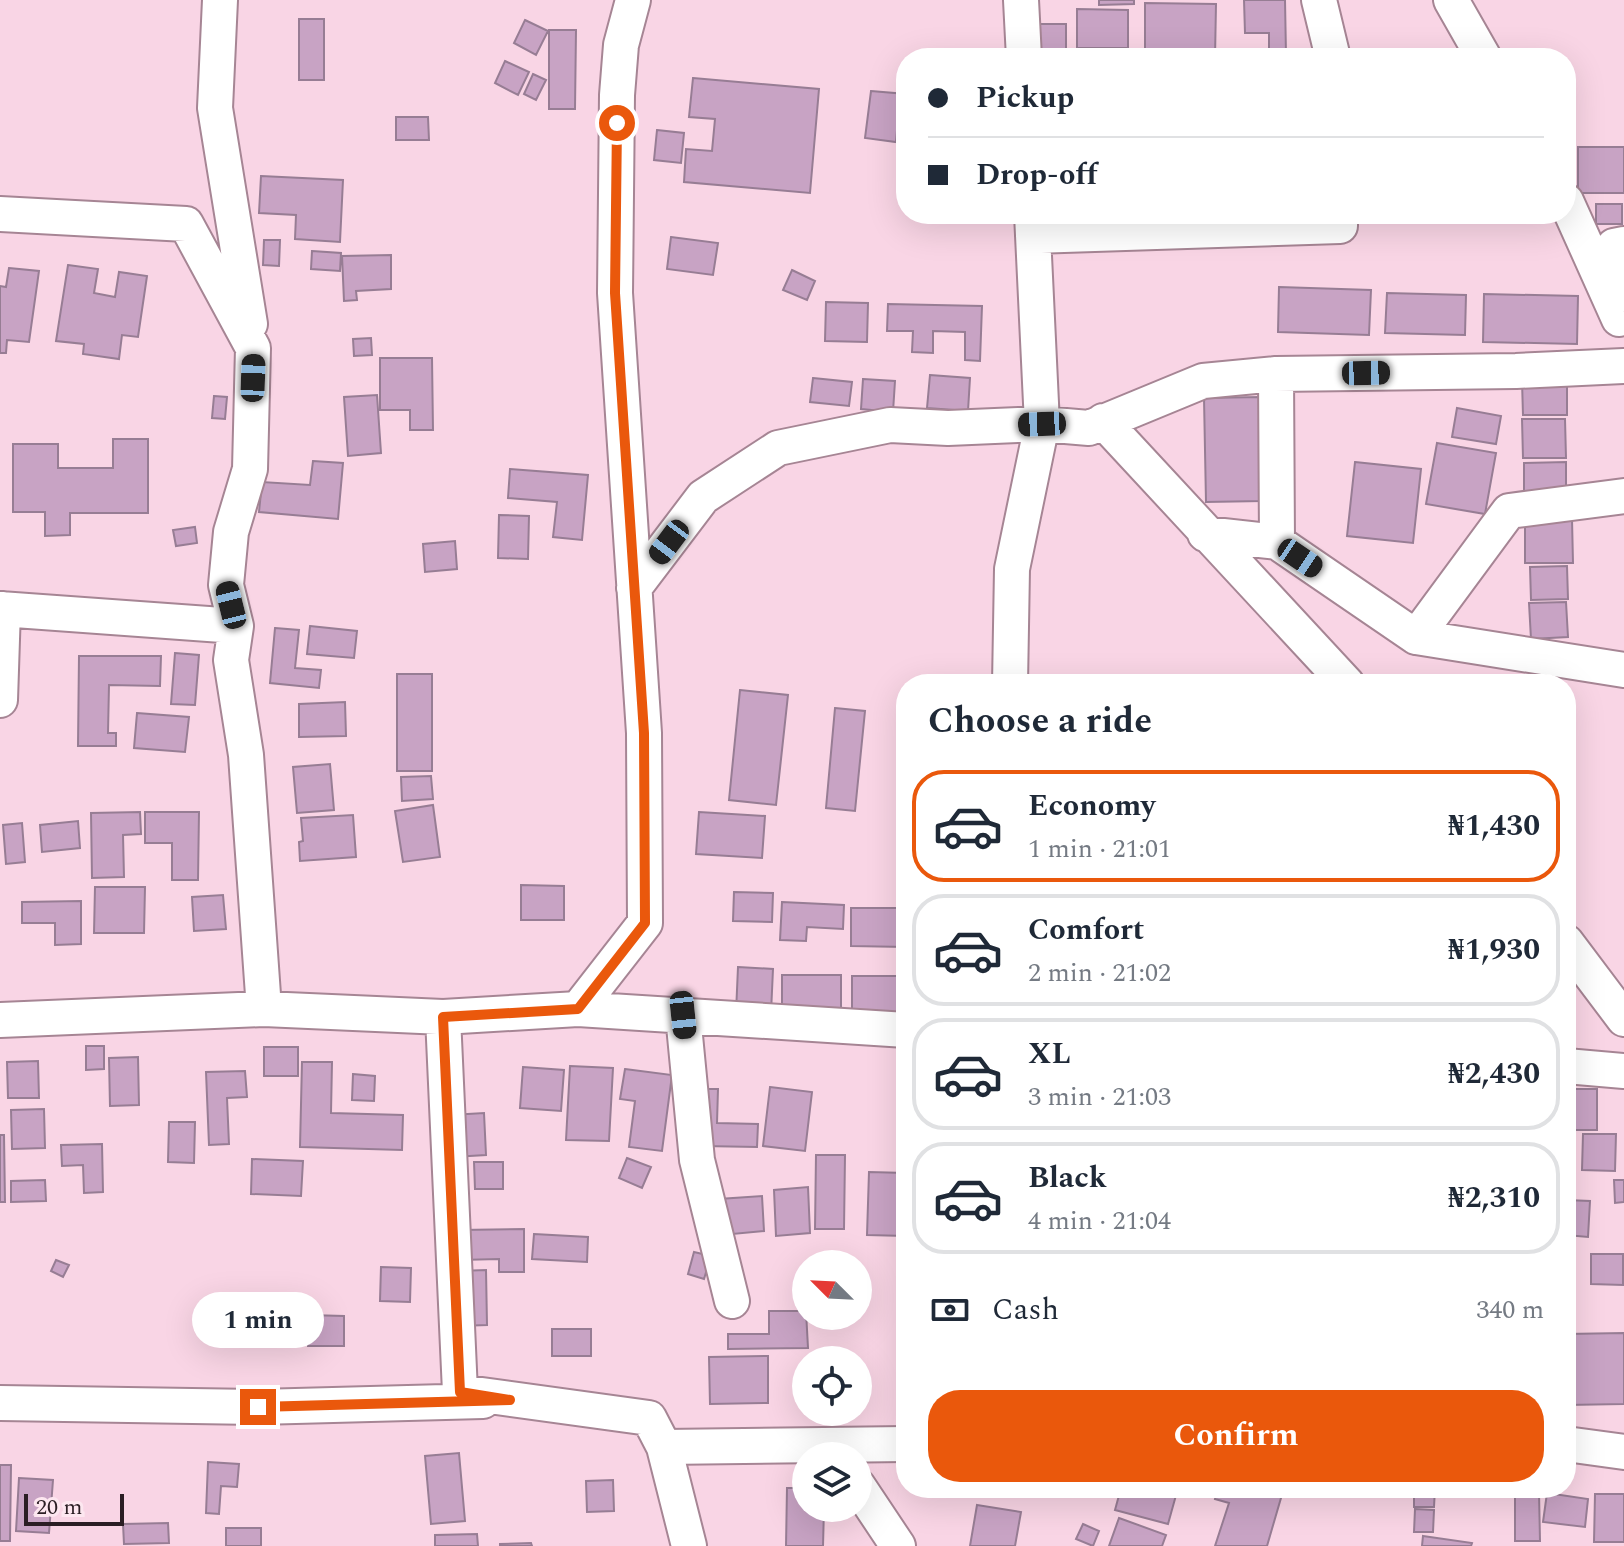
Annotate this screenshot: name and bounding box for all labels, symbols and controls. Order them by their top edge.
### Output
text: Pickup [976,75,1074,121]
route start [599,105,635,141]
text: Drop-off [976,152,1097,198]
car [240,354,266,402]
car [1342,361,1390,385]
car [1018,411,1066,437]
car [645,516,693,568]
car [1273,535,1327,581]
car [214,579,248,631]
text: Choose a ride [928,694,1152,749]
text: Economy [1028,783,1155,829]
icon: car [932,790,1004,862]
text: ₦1,430 [1448,803,1540,849]
text: 1 min · 21:01 [1028,829,1171,869]
text: Comfort [1028,907,1144,953]
icon: car [932,914,1004,986]
text: ₦1,930 [1448,927,1540,973]
text: 2 min · 21:02 [1028,953,1171,993]
car [669,990,697,1040]
text: XL [1028,1031,1071,1077]
icon: car [932,1038,1004,1110]
text: ₦2,430 [1448,1051,1540,1097]
text: 3 min · 21:03 [1028,1077,1171,1117]
text: Black [1028,1155,1107,1201]
icon: car [932,1162,1004,1234]
text: ₦2,310 [1448,1175,1540,1221]
text: 4 min · 21:04 [1028,1201,1171,1241]
north arrow [792,1250,872,1330]
map controls [792,1250,872,1522]
text: Cash [992,1287,1059,1333]
icon: cash [928,1288,972,1332]
text: 340 m [1476,1290,1544,1330]
callout: 1 min [192,1291,324,1347]
text: 1 min [223,1300,293,1340]
button: locate [792,1346,872,1426]
route end [240,1389,276,1425]
button: Confirm [928,1390,1544,1482]
button: layers [792,1442,872,1522]
scale bar [24,1490,124,1526]
text: 20 m [36,1491,82,1524]

